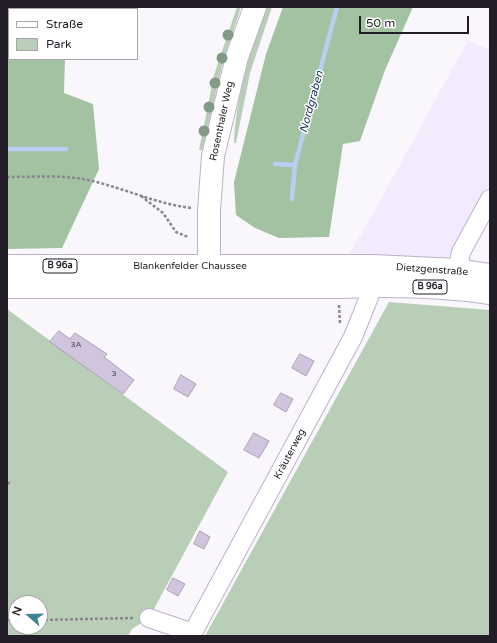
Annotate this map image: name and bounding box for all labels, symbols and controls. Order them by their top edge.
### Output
legend [8,8,138,60]
scale bar [361,8,471,34]
text: 50 m [366,16,395,30]
text: Straße [46,17,83,31]
text: Park [46,37,72,51]
water label: Nordgraben [297,70,327,134]
street label: Rosenthaler Weg [208,80,236,162]
road number: B 96a [43,259,77,273]
street label: Blankenfelder Chaussee [133,260,247,272]
street label: Dietzgenstraße [396,261,468,279]
road number: B 96a [413,280,447,294]
house number: 3A [71,340,81,350]
house number: 3 [111,369,117,379]
street label: Kräuterweg [272,427,308,481]
north arrow [8,595,48,635]
text: N [10,605,25,617]

